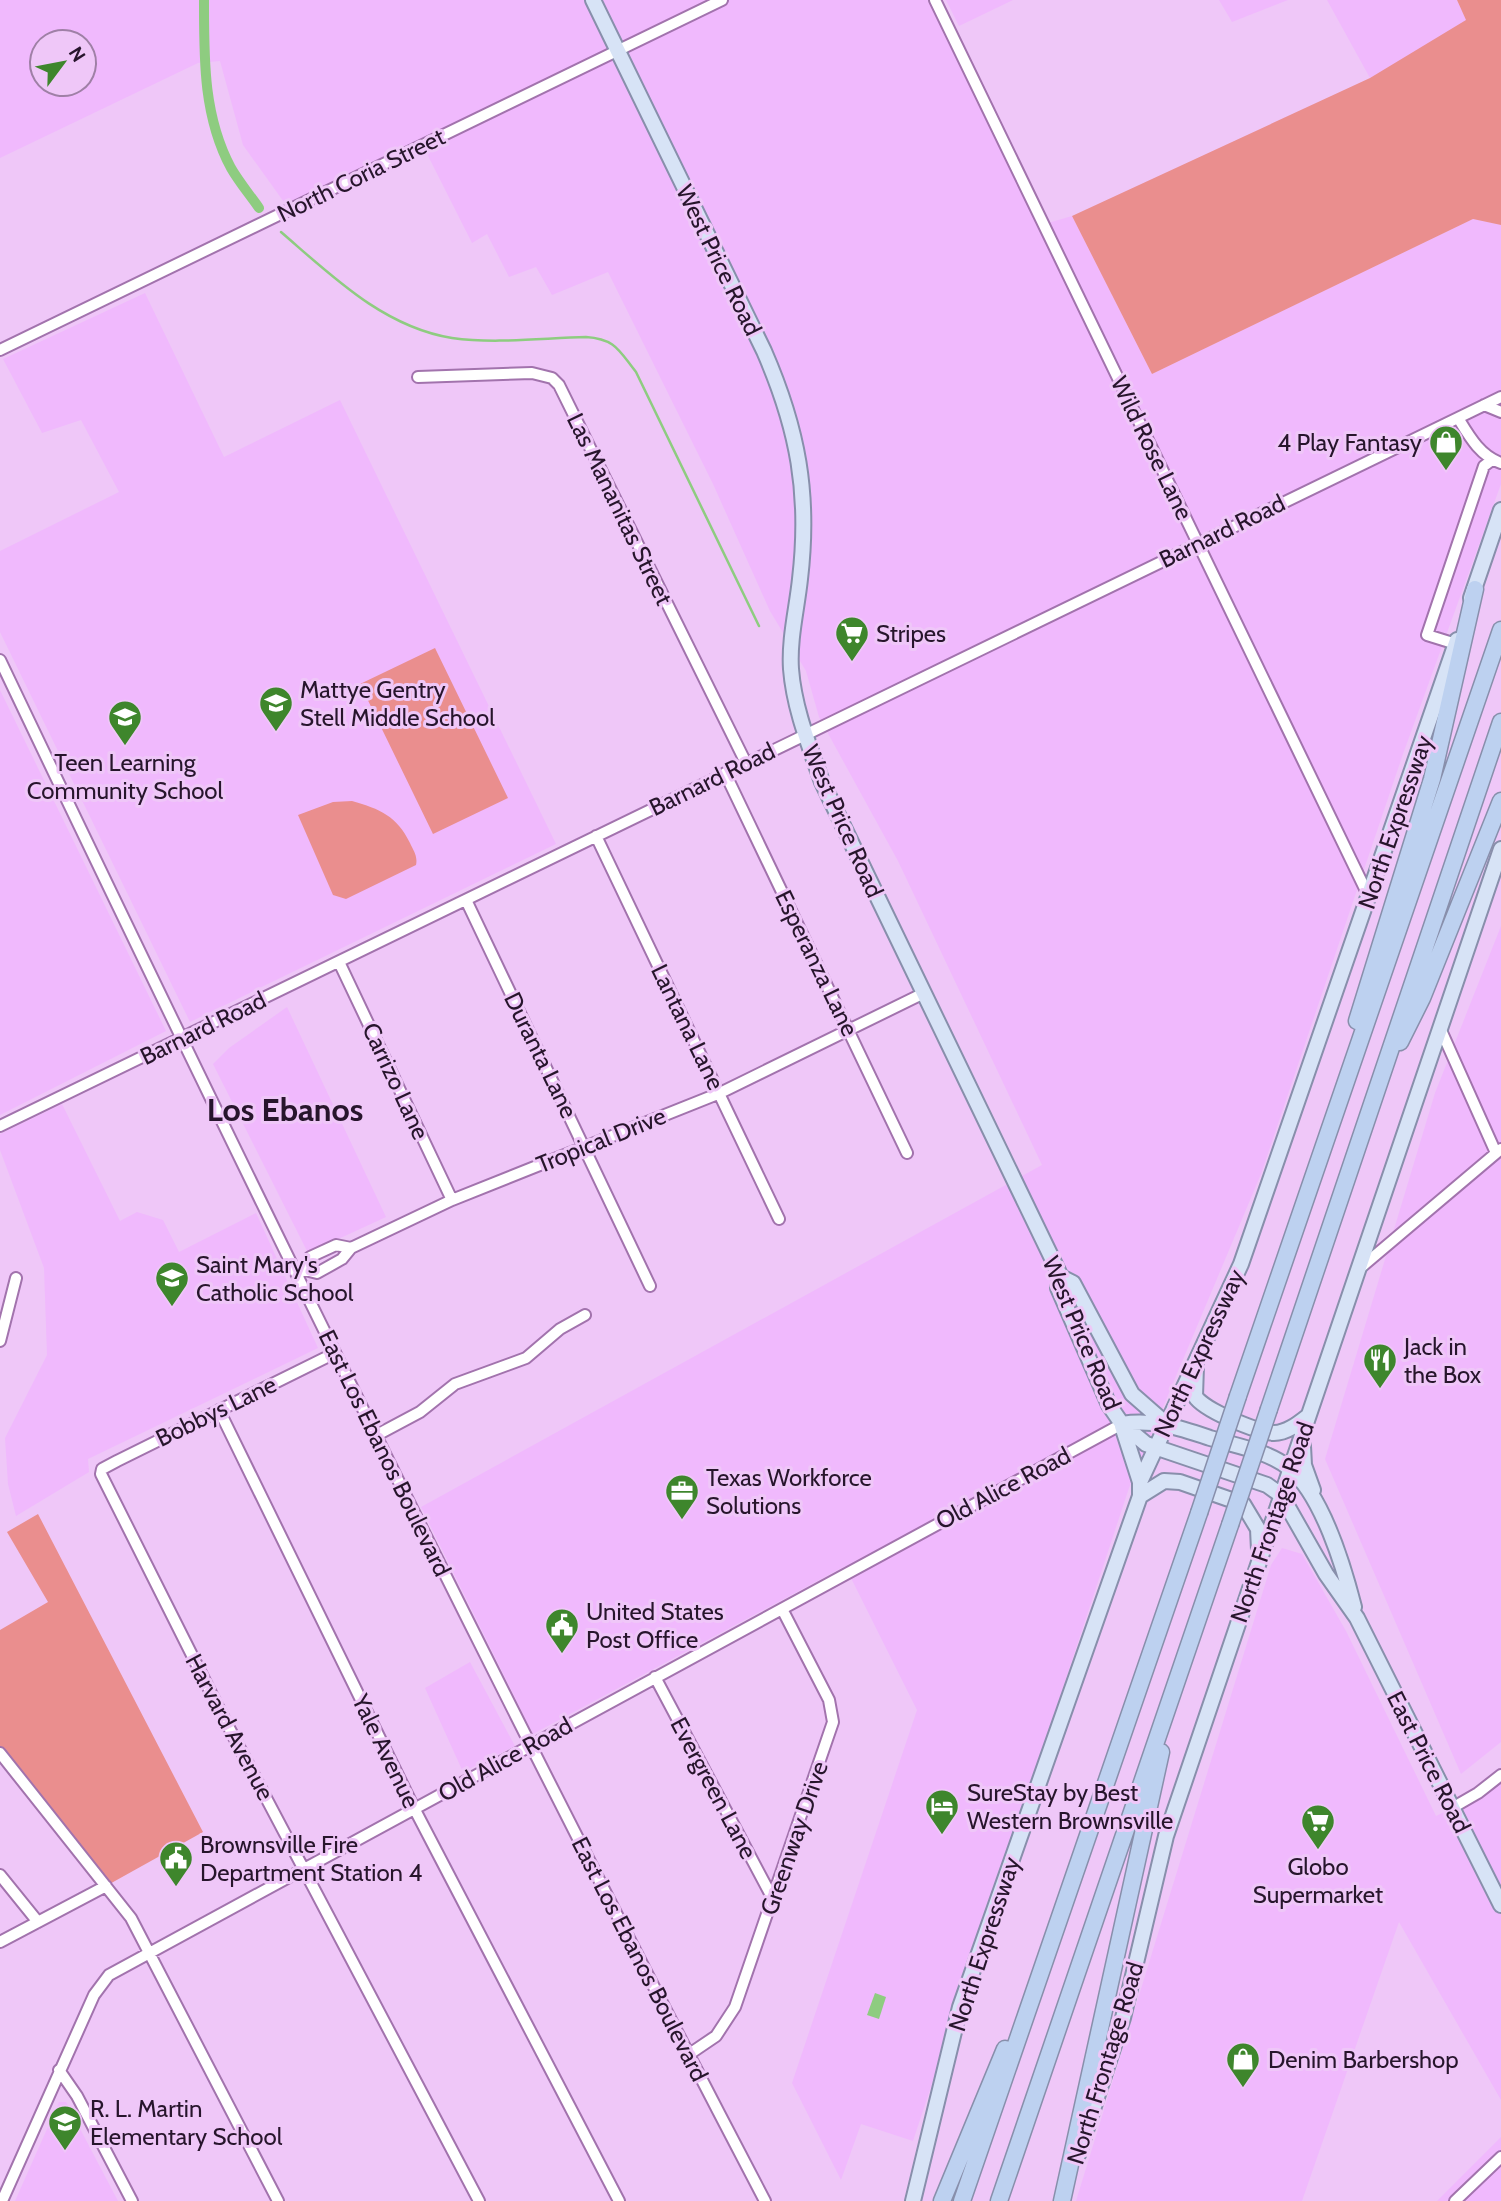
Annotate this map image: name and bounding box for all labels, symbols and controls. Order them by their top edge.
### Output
north arrow [28,28,98,98]
text: N [64,42,90,66]
street label: North Coria Street [273,122,449,228]
street label: West Price Road [670,180,768,340]
street label: Wild Rose Lane [1105,372,1199,524]
street label: Las Mananitas Street [561,408,679,610]
shop icon: 4 Play Fantasy [1427,423,1465,472]
place label: 4 Play Fantasy [1277,428,1422,457]
street label: Barnard Road [1154,488,1290,574]
supermarket icon: Stripes [833,614,871,663]
place label: Stripes [876,619,946,648]
place label: Mattye Gentry Stell Middle School [300,675,495,732]
school or university icon: Mattye Gentry Stell Middle School [257,684,295,733]
school or university icon: Teen Learning Community School [106,698,144,747]
street label: North Expressway [1352,731,1438,913]
street label: Barnard Road [644,736,780,822]
street label: West Price Road [796,740,890,902]
place label: Teen Learning Community School [27,748,224,805]
street label: Esperanza Lane [769,885,865,1041]
street label: Lantana Lane [645,960,731,1094]
street label: Barnard Road [135,985,271,1071]
street label: Duranta Lane [498,987,584,1123]
street label: Carrizo Lane [356,1018,436,1144]
district label: Los Ebanos [207,1090,363,1129]
street label: Tropical Drive [532,1101,670,1179]
place label: Saint Mary's Catholic School [196,1250,354,1307]
street label: West Price Road [1037,1252,1127,1414]
school or university icon: Saint Mary's Catholic School [153,1259,191,1308]
street label: North Expressway [1147,1264,1251,1442]
street label: East Los Ebanos Boulevard [313,1325,457,1581]
place label: Jack in the Box [1403,1332,1482,1389]
restaurant icon: Jack in the Box [1361,1341,1399,1390]
street label: Bobbys Lane [151,1369,281,1453]
street label: North Frontage Road [1224,1418,1320,1626]
street label: Old Alice Road [931,1440,1075,1536]
place label: Texas Workforce Solutions [706,1463,872,1520]
office icon: Texas Workforce Solutions [663,1472,701,1521]
place label: United States Post Office [586,1597,724,1654]
public building icon: United States Post Office [543,1606,581,1655]
street label: Harvard Avenue [179,1649,281,1805]
street label: East Price Road [1381,1686,1477,1838]
street label: Yale Avenue [346,1689,426,1813]
street label: Old Alice Road [433,1710,577,1808]
street label: Evergreen Lane [665,1712,763,1864]
street label: Greenway Drive [754,1757,834,1919]
place label: SureStay by Best Western Brownsville [967,1778,1173,1835]
hotel icon: SureStay by Best Western Brownsville [923,1787,961,1836]
supermarket icon: Globo Supermarket [1299,1802,1337,1851]
place label: Brownsville Fire Department Station 4 [200,1830,422,1887]
street label: East Los Ebanos Boulevard [566,1832,714,2086]
public building icon: Brownsville Fire Department Station 4 [157,1839,195,1888]
place label: Globo Supermarket [1253,1852,1383,1909]
street label: North Expressway [942,1853,1026,2035]
street label: North Frontage Road [1060,1958,1150,2168]
shop icon: Denim Barbershop [1224,2040,1262,2089]
place label: Denim Barbershop [1268,2045,1459,2074]
place label: R. L. Martin Elementary School [90,2094,283,2151]
school or university icon: R. L. Martin Elementary School [46,2103,84,2152]

